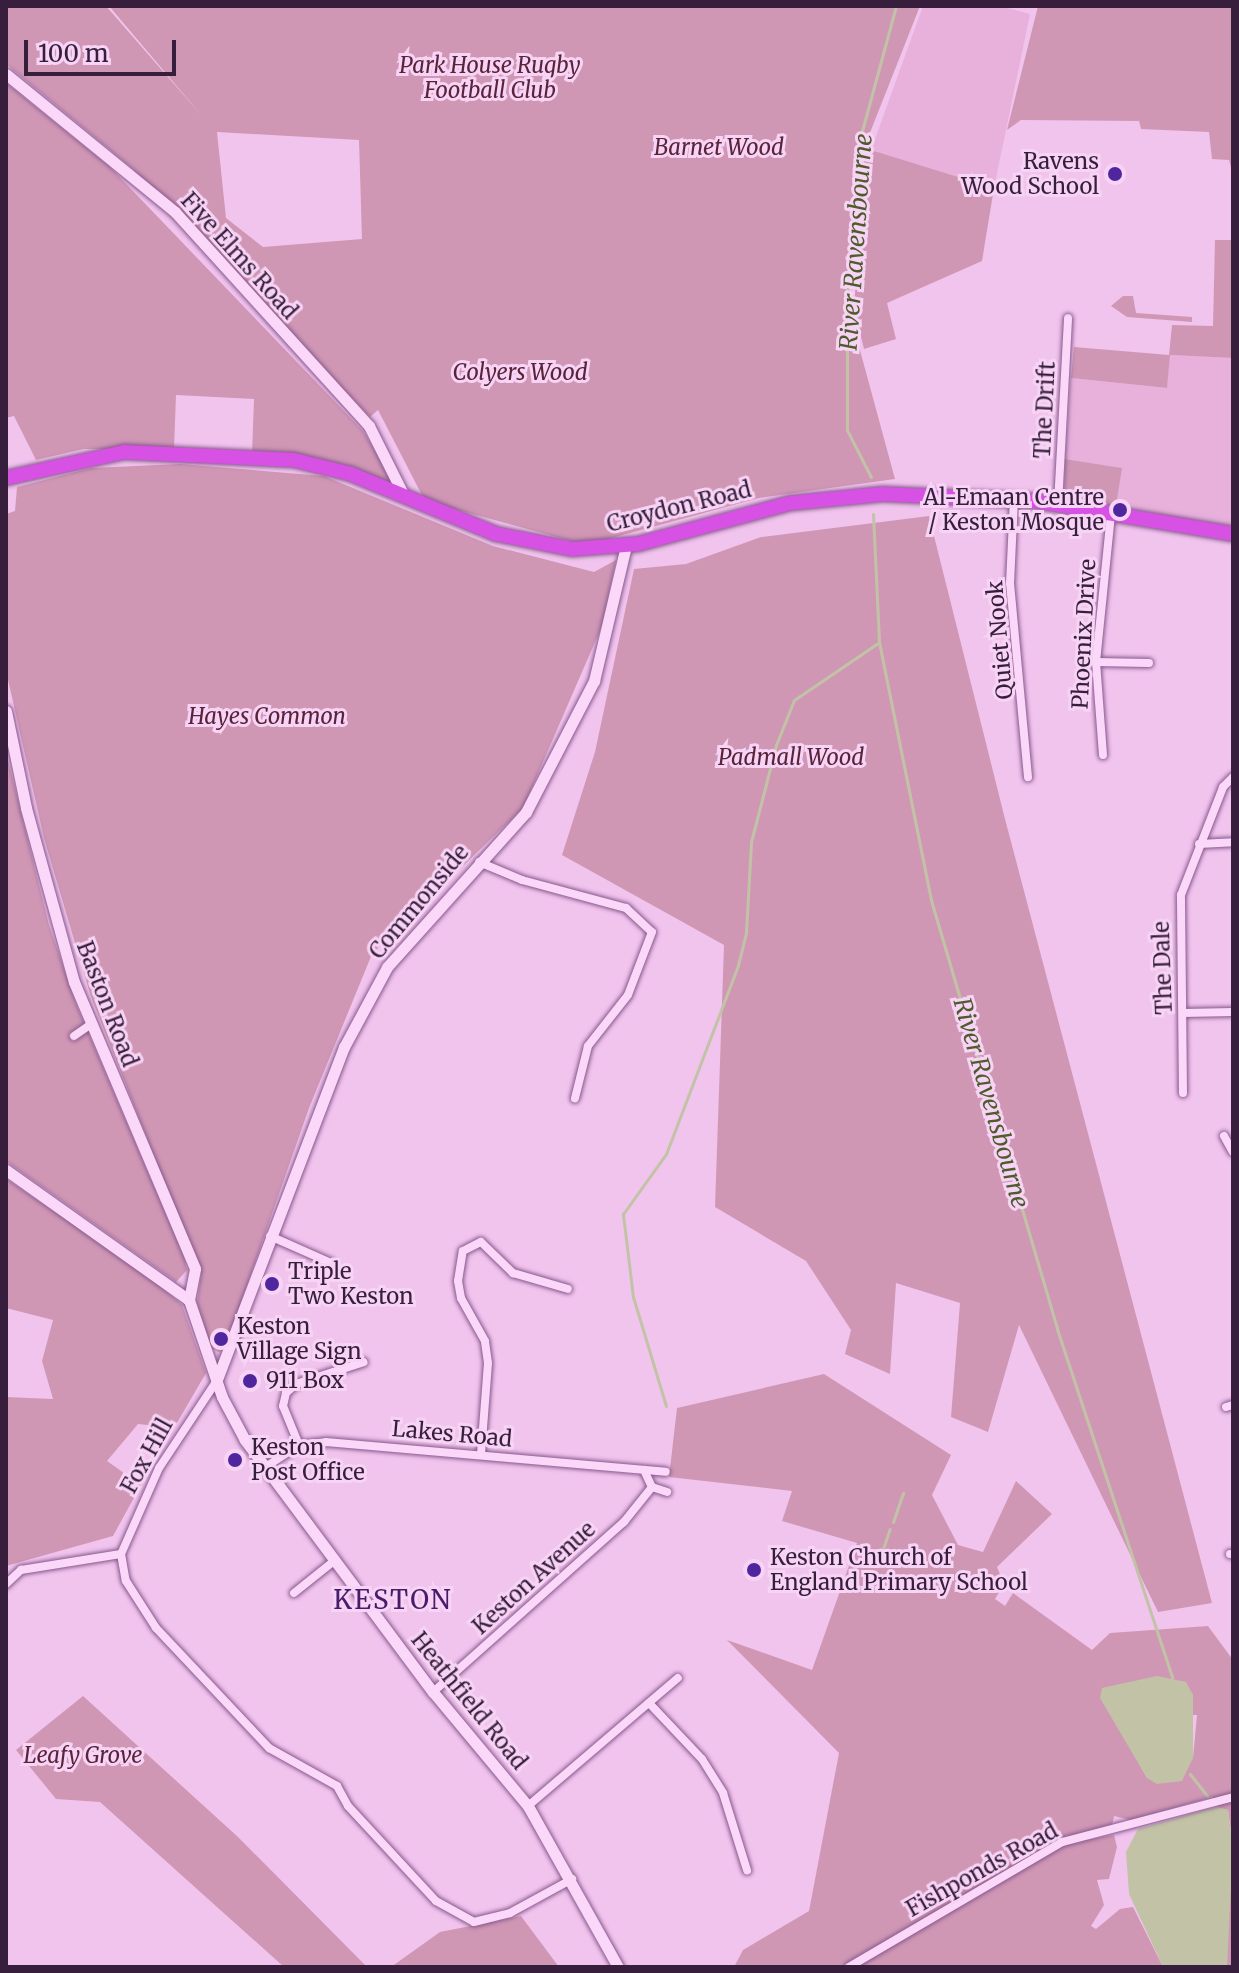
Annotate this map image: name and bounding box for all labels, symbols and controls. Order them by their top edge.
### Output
scale bar [28,24,180,74]
text: 100 m [38,38,108,69]
park label: Park House Rugby Football Club [399,52,581,104]
water label: River Ravensbourne [834,133,878,351]
park label: Barnet Wood [654,135,784,161]
place label: Ravens Wood School [961,148,1099,200]
marker: Ravens Wood School [1106,165,1124,183]
street label: Five Elms Road [175,187,303,325]
park label: Colyers Wood [452,360,588,386]
street label: The Drift [1029,361,1061,459]
street label: Croydon Road [604,476,754,538]
place label: Al-Emaan Centre / Keston Mosque [923,484,1104,536]
marker: Al-Emaan Centre / Keston Mosque [1111,501,1129,519]
street label: Phoenix Drive [1067,558,1101,710]
street label: Quiet Nook [982,580,1018,700]
park label: Hayes Common [188,704,346,730]
park label: Padmall Wood [718,745,864,771]
street label: Commonside [364,840,474,964]
street label: The Dale [1148,921,1178,1015]
street label: Baston Road [71,938,143,1070]
water label: River Ravensbourne [947,994,1035,1212]
place label: Triple Two Keston [288,1258,414,1310]
marker: Triple Two Keston [263,1275,281,1293]
place label: Keston Village Sign [237,1313,362,1364]
marker: Keston Village Sign [212,1330,230,1348]
place label: 911 Box [266,1368,344,1394]
marker: 911 Box [241,1372,259,1390]
street label: Fox Hill [116,1414,178,1498]
street label: Lakes Road [391,1416,513,1452]
place label: Keston Post Office [251,1434,365,1486]
marker: Keston Post Office [226,1451,244,1469]
street label: Keston Avenue [467,1516,601,1640]
place label: Keston Church of England Primary School [770,1544,1028,1596]
marker: Keston Church of England Primary School [745,1561,763,1579]
district label: KESTON [333,1584,453,1616]
street label: Heathfield Road [406,1627,532,1775]
park label: Leafy Grove [23,1743,143,1769]
street label: Fishponds Road [902,1817,1062,1923]

